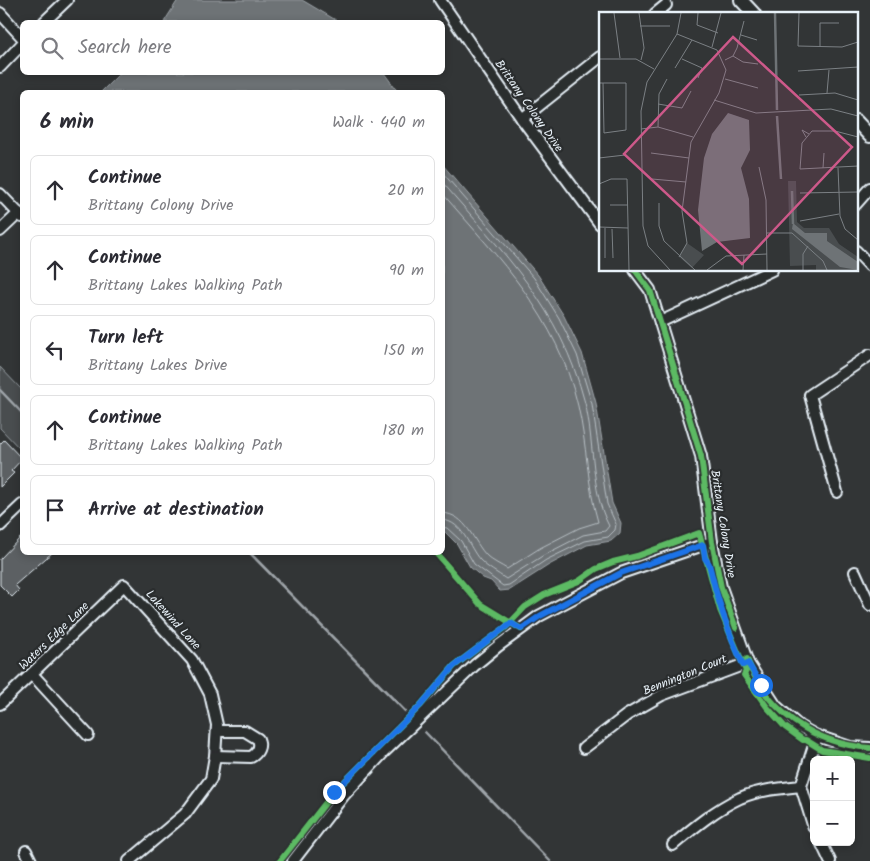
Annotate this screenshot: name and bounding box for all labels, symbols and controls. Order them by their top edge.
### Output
inset map [599,12,858,271]
search box [20,20,445,75]
text: Search here [78,33,172,63]
icon: search [38,34,66,62]
street label: Brittany Colony Drive [490,56,568,157]
text: 6 min [40,106,94,139]
text: Walk · 440 m [332,110,425,135]
text: Continue [88,163,161,193]
icon: ahead [41,176,69,204]
text: 20 m [388,178,424,203]
text: Brittany Colony Drive [88,193,233,218]
text: Continue [88,243,161,273]
icon: ahead [41,256,69,284]
text: 90 m [389,258,424,283]
text: Brittany Lakes Walking Path [88,273,283,298]
text: Turn left [88,323,163,353]
icon: left [41,336,69,364]
text: 150 m [383,338,424,363]
text: Brittany Lakes Drive [88,353,227,378]
text: Continue [88,403,161,433]
icon: ahead [41,416,69,444]
text: 180 m [382,418,424,443]
text: Brittany Lakes Walking Path [88,433,283,458]
street label: Brittany Colony Drive [705,469,741,580]
text: Arrive at destination [88,495,264,525]
icon: arrive [41,496,69,524]
street label: Lakewind Lane [141,586,206,655]
street label: Waters Edge Lane [14,597,94,675]
street label: Bennington Court [640,649,730,700]
route start [750,674,773,697]
map controls [810,756,855,846]
button: + [810,756,855,801]
route end [323,781,346,804]
button: − [810,801,855,846]

